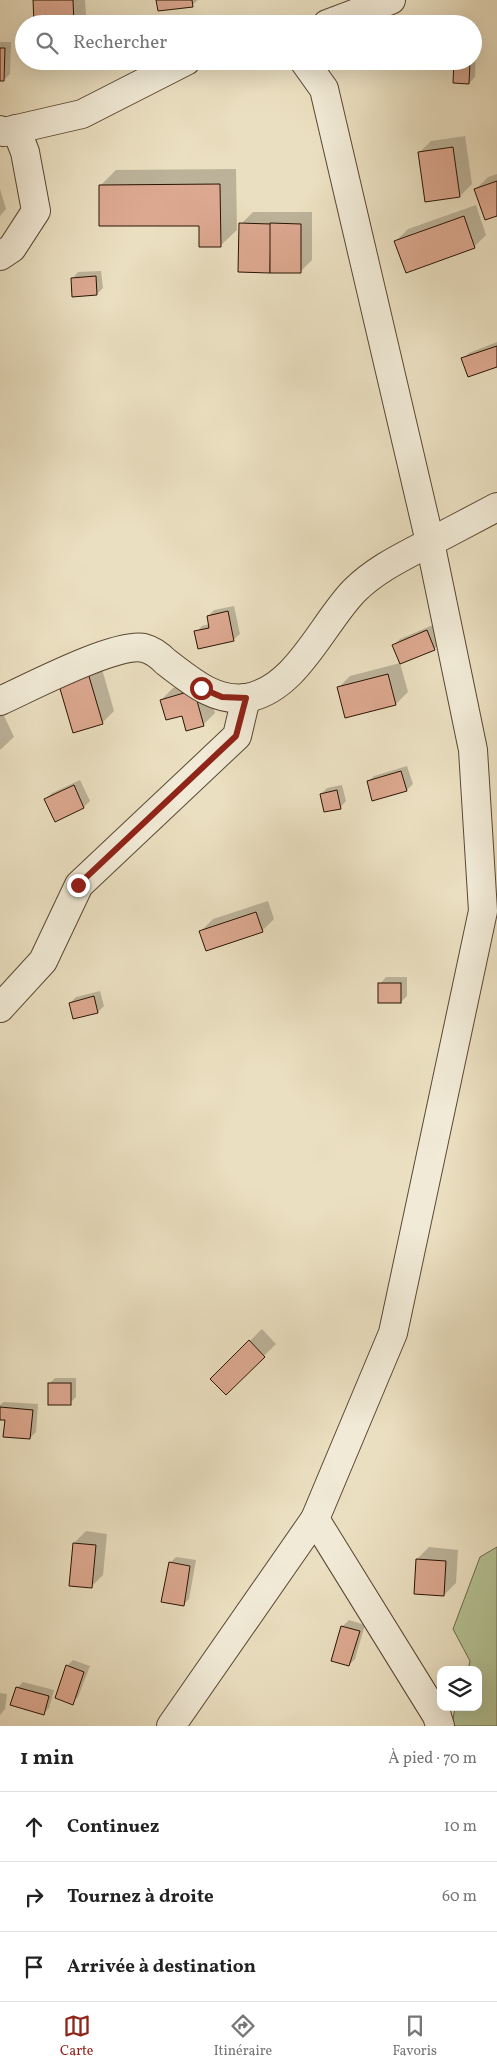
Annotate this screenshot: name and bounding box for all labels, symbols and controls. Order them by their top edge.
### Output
search box [15,15,482,70]
icon: search [33,29,61,57]
text: Rechercher [73,30,167,56]
route start [190,677,213,700]
route end [67,874,90,897]
map controls [437,1666,482,1711]
button: layers [437,1666,482,1711]
text: 1 min [20,1744,74,1773]
text: À pied · 70 m [388,1748,477,1770]
icon: ahead [20,1813,48,1841]
text: Continuez [67,1814,159,1840]
text: 10 m [444,1816,477,1838]
icon: right [20,1883,48,1911]
text: Tournez à droite [67,1884,214,1910]
text: 60 m [442,1886,477,1908]
icon: arrive [20,1953,48,1981]
text: Arrivée à destination [67,1954,256,1980]
tab: Carte [60,2012,93,2061]
tab: Itinéraire [214,2012,272,2061]
tab: Favoris [392,2012,437,2061]

